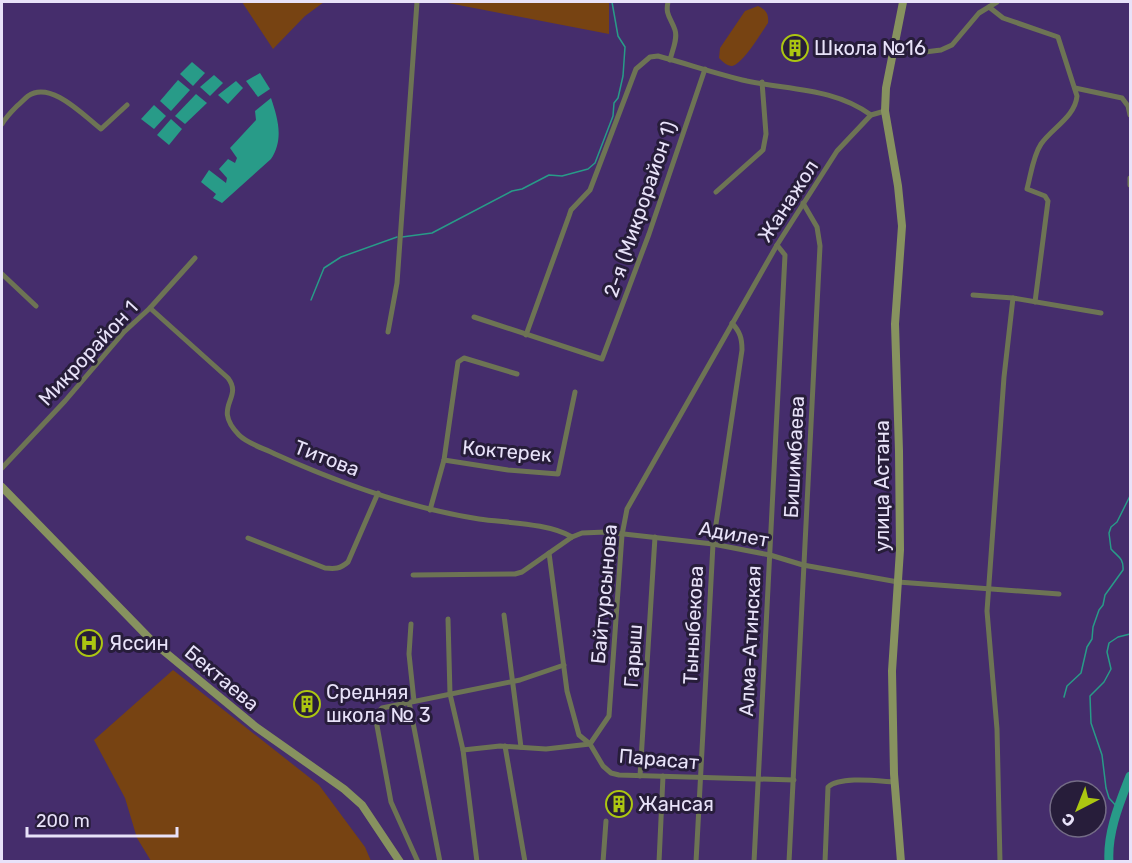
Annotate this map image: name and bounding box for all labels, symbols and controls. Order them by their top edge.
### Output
building icon: Школа №16 [780,33,810,63]
place label: Школа №16 [814,36,926,60]
street label: 2-я (Микрорайон 1) [599,118,681,300]
street label: Жанажол [753,155,823,247]
street label: Микрорайон 1 [33,296,143,410]
street label: Бишимбаева [779,395,809,519]
street label: улица Астана [870,420,894,552]
street label: Титова [291,435,363,481]
street label: Коктерек [461,435,553,467]
street label: Адилет [697,516,771,552]
street label: Байтурсынова [586,523,622,665]
street label: Тыныбекова [678,565,708,685]
street label: Алма-Атинская [734,565,766,717]
street label: Гарыш [619,624,647,688]
hospital icon: Яссин [74,628,104,658]
place label: Яссин [109,631,169,655]
street label: Бектаева [180,640,264,716]
place label: Средняя школа № 3 [326,680,431,727]
building icon: Средняя школа № 3 [292,689,322,719]
street label: Парасат [618,744,700,774]
north arrow [1048,779,1108,839]
building icon: Жансая [604,789,634,819]
place label: Жансая [638,792,714,816]
scale bar [27,800,177,838]
text: С [1058,809,1079,831]
text: 200 m [36,810,90,832]

